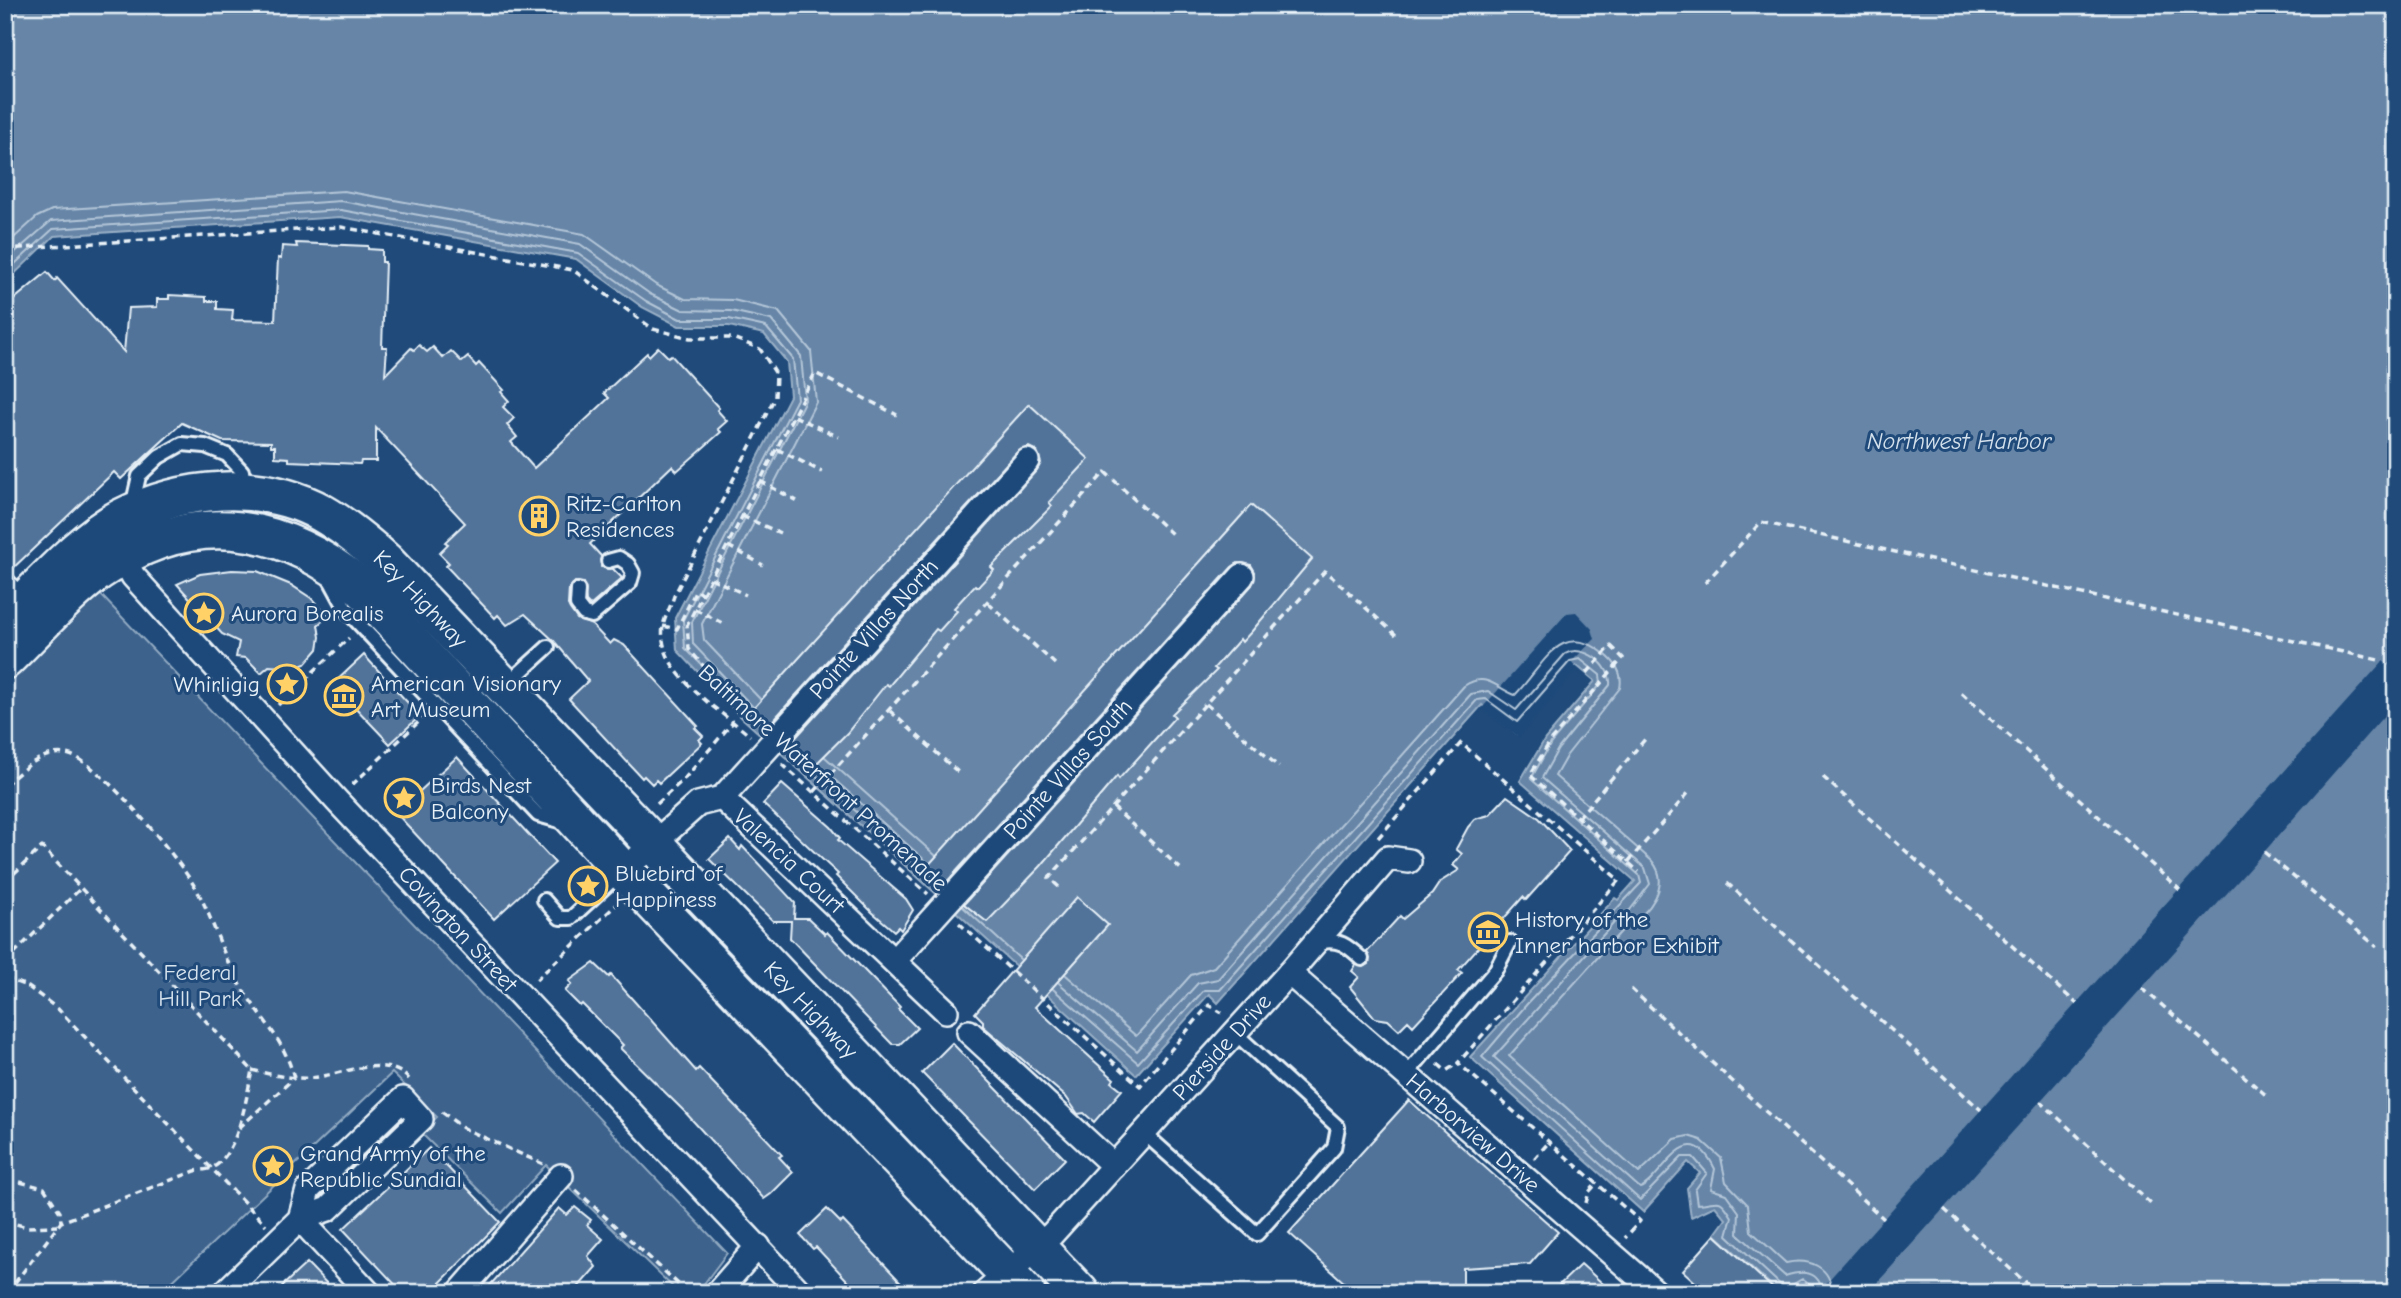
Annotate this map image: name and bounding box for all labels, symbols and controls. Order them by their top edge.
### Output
water label: Northwest Harbor [1867,427,2053,455]
place label: Ritz-Carlton Residences [566,490,682,543]
building icon: Ritz-Carlton Residences [518,495,560,537]
street label: Key Highway [368,544,474,653]
street label: Pointe Villas North [804,553,944,705]
place icon: Aurora Borealis [183,592,225,634]
place label: Aurora Borealis [231,600,384,627]
street label: Baltimore Waterfront Promenade [693,659,953,897]
place icon: Whirligig [266,663,308,705]
place label: American Visionary Art Museum [371,670,562,723]
place label: Whirligig [174,671,260,698]
museum icon: American Visionary Art Museum [323,675,365,717]
street label: Pointe Villas South [998,693,1138,845]
place label: Birds Nest Balcony [431,772,533,825]
place icon: Birds Nest Balcony [383,777,425,819]
street label: Valencia Court [728,803,851,920]
place label: Bluebird of Happiness [615,860,723,913]
street label: Covington Street [393,861,524,998]
place icon: Bluebird of Happiness [567,865,609,907]
place label: History of the Inner harbor Exhibit [1515,906,1720,959]
museum icon: History of the Inner harbor Exhibit [1467,911,1509,953]
street label: Key Highway [758,955,864,1065]
park label: Federal Hill Park [158,959,242,1012]
street label: Pierside Drive [1167,988,1277,1106]
street label: Harborview Drive [1401,1068,1545,1198]
place label: Grand Army of the Republic Sundial [300,1140,486,1193]
place icon: Grand Army of the Republic Sundial [252,1145,294,1187]

